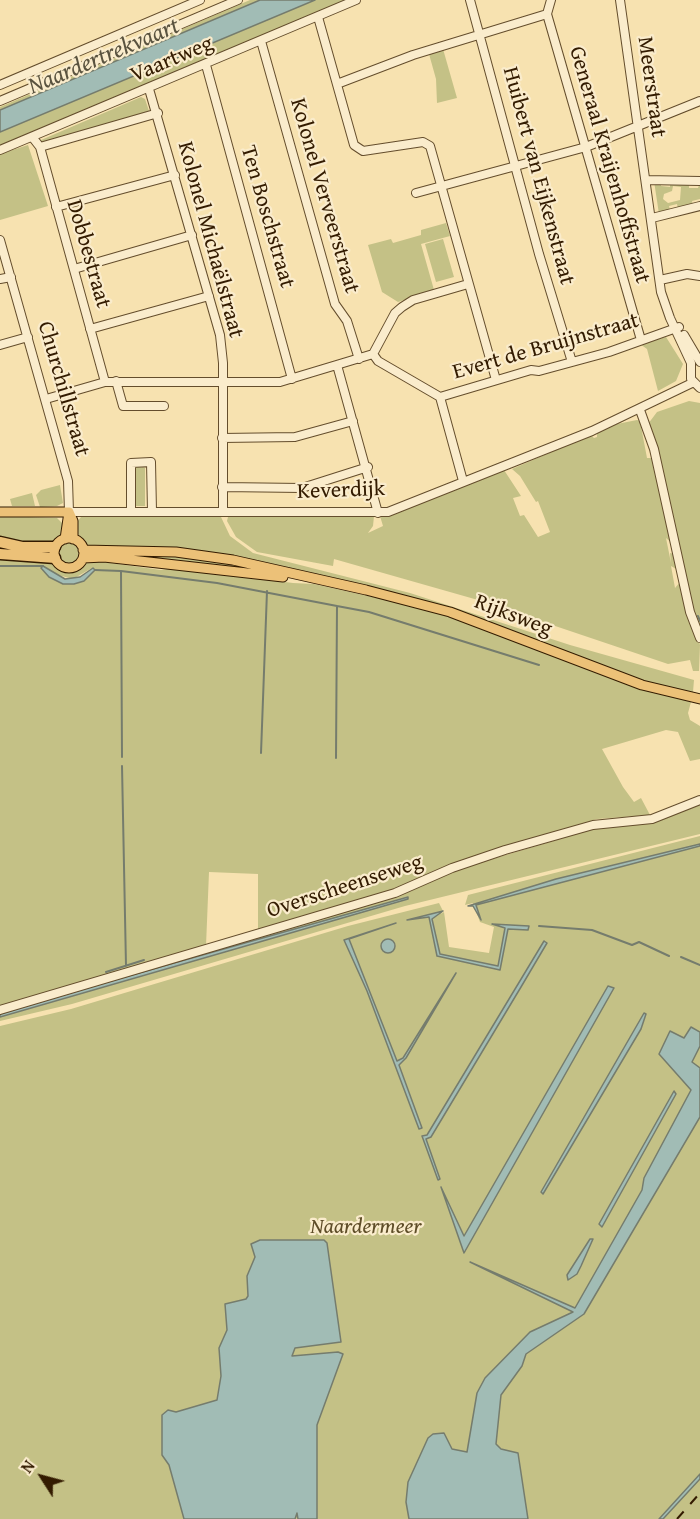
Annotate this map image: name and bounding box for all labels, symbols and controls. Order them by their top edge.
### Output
water label: Naardertrekvaart [24,12,184,102]
street label: Vaartweg [127,31,217,89]
street label: Meerstraat [631,35,671,139]
street label: Generaal Kraijenhoffstraat [563,43,655,287]
street label: Huibert van Eijkenstraat [496,64,580,288]
street label: Kolonel Verveerstraat [283,95,365,297]
street label: Kolonel Michaëlstraat [171,139,249,341]
street label: Ten Boschstraat [234,143,300,291]
street label: Dobbestraat [60,197,116,311]
street label: Evert de Bruijnstraat [450,308,642,386]
street label: Churchillstraat [31,318,95,460]
street label: Keverdijk [297,476,385,506]
street label: Rijksweg [470,589,556,643]
street label: Overscheenseweg [264,849,426,925]
park label: Naardermeer [310,1214,422,1240]
north arrow [12,1447,72,1507]
text: N [15,1455,40,1478]

